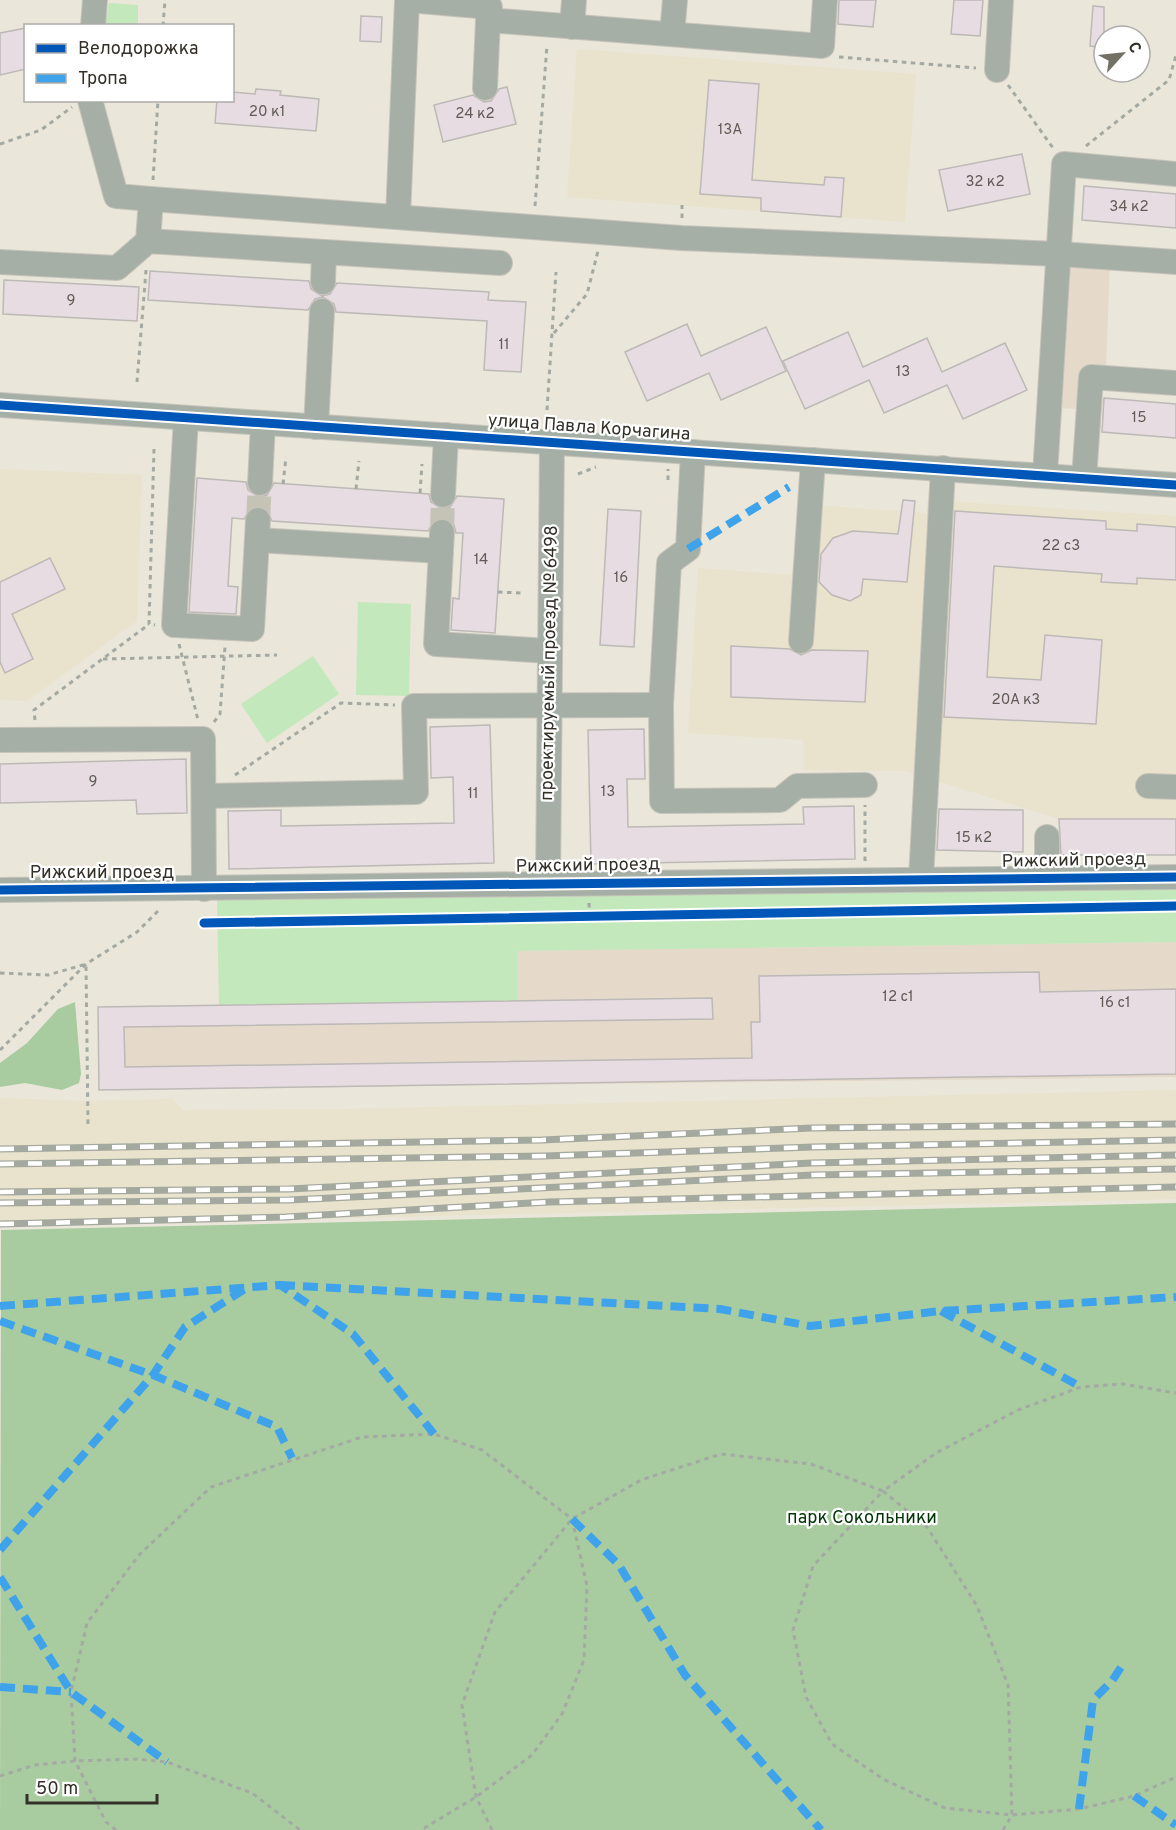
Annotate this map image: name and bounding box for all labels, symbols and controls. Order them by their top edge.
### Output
legend [24,24,234,102]
north arrow [1092,24,1152,84]
text: Велодорожка [78,38,198,61]
text: С [1122,39,1145,57]
text: Тропа [78,68,127,91]
house number: 20 к1 [249,103,285,122]
house number: 24 к2 [455,105,495,124]
house number: 13А [718,121,742,140]
house number: 32 к2 [965,173,1005,192]
house number: 34 к2 [1109,198,1149,217]
house number: 9 [67,292,75,311]
house number: 11 [498,336,510,355]
house number: 13 [896,363,910,382]
street label: улица Павла Корчагина [487,409,691,447]
house number: 15 [1132,409,1146,428]
street label: проектируемый проезд № 6498 [536,525,564,801]
house number: 22 с3 [1042,537,1080,556]
house number: 14 [474,551,488,570]
house number: 16 [614,569,628,588]
house number: 20А к3 [992,691,1040,710]
house number: 9 [89,773,97,792]
house number: 13 [601,783,615,802]
house number: 11 [467,785,479,804]
house number: 15 к2 [956,829,992,848]
street label: Рижский проезд [1002,848,1146,874]
street label: Рижский проезд [516,853,660,879]
street label: Рижский проезд [30,862,174,885]
house number: 12 с1 [882,988,914,1007]
house number: 16 с1 [1099,994,1131,1013]
park label: парк Сокольники [787,1507,937,1530]
scale bar [27,1767,158,1805]
text: 50 m [36,1778,78,1801]

